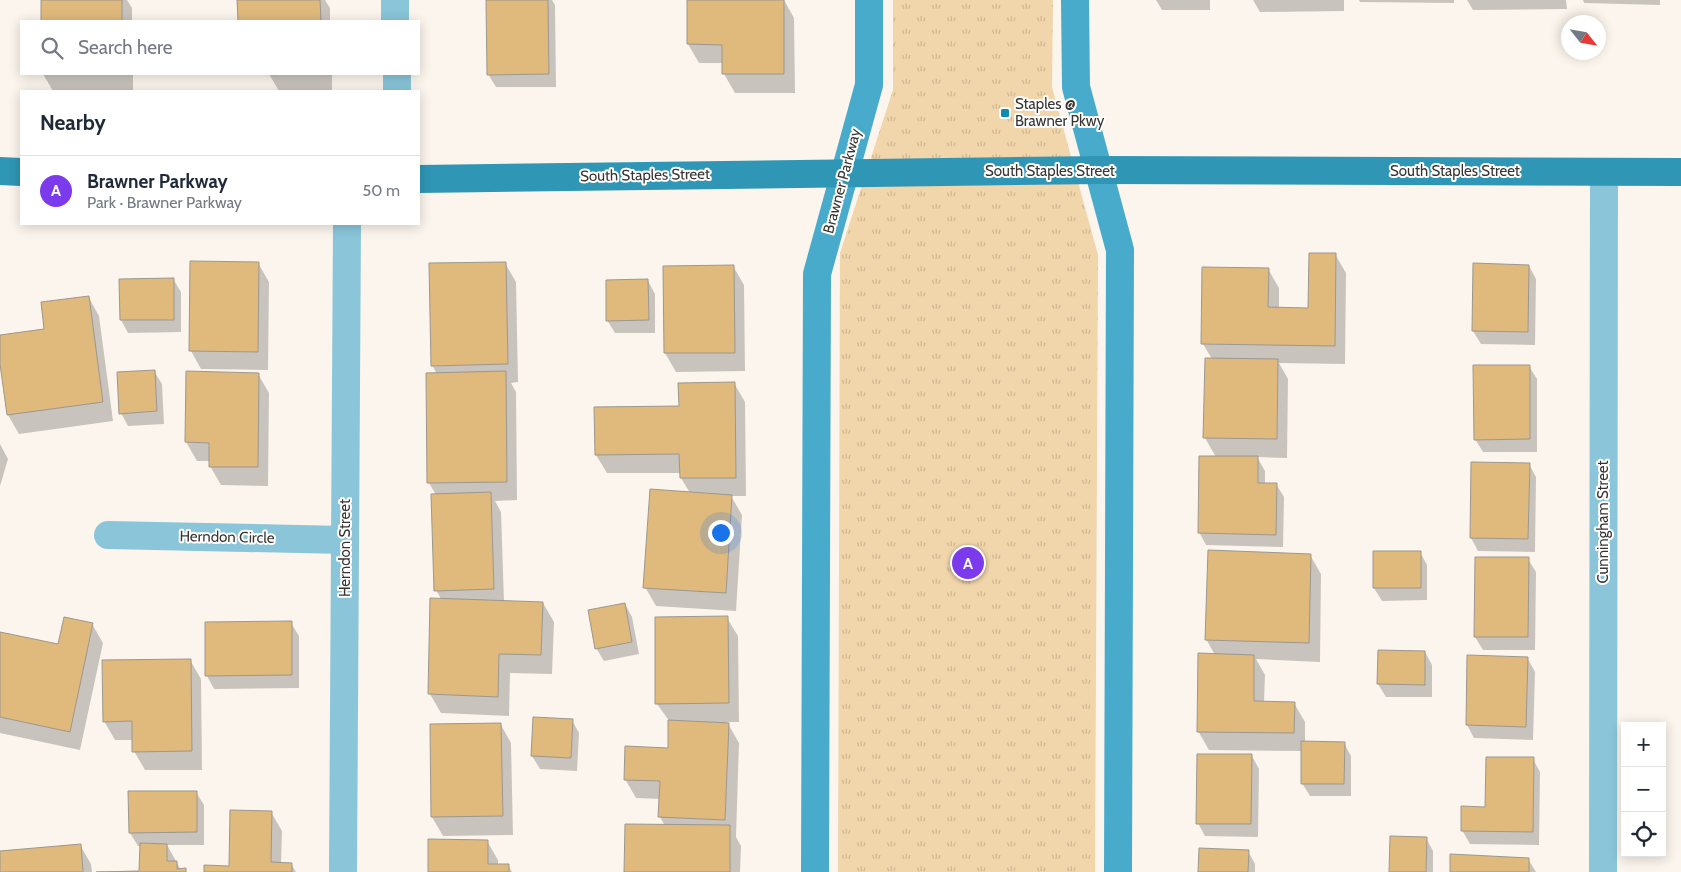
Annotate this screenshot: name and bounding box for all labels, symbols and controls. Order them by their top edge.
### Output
north arrow [1561,15,1606,60]
search box [20,20,420,75]
icon: search [38,34,66,62]
text: Search here [78,36,172,59]
place label: Staples @ Brawner Pkwy [1015,95,1105,130]
marker: Staples @ Brawner Pkwy [999,107,1011,119]
text: Nearby [40,110,106,135]
street label: Brawner Parkway [819,126,865,235]
street label: South Staples Street [985,162,1115,180]
street label: South Staples Street [1390,162,1520,180]
street label: South Staples Street [580,165,710,185]
text: Brawner Parkway [87,170,228,193]
text: A [51,181,61,200]
text: 50 m [363,181,400,200]
text: Park · Brawner Parkway [87,193,242,212]
street label: Cunningham Street [1594,460,1612,584]
street label: Herndon Street [336,499,354,597]
your location [708,520,734,546]
street label: Herndon Circle [179,527,275,547]
pin: A [952,544,984,582]
map controls [1621,722,1666,857]
button: + [1621,722,1666,767]
button: − [1621,767,1666,812]
button: locate [1621,812,1666,857]

